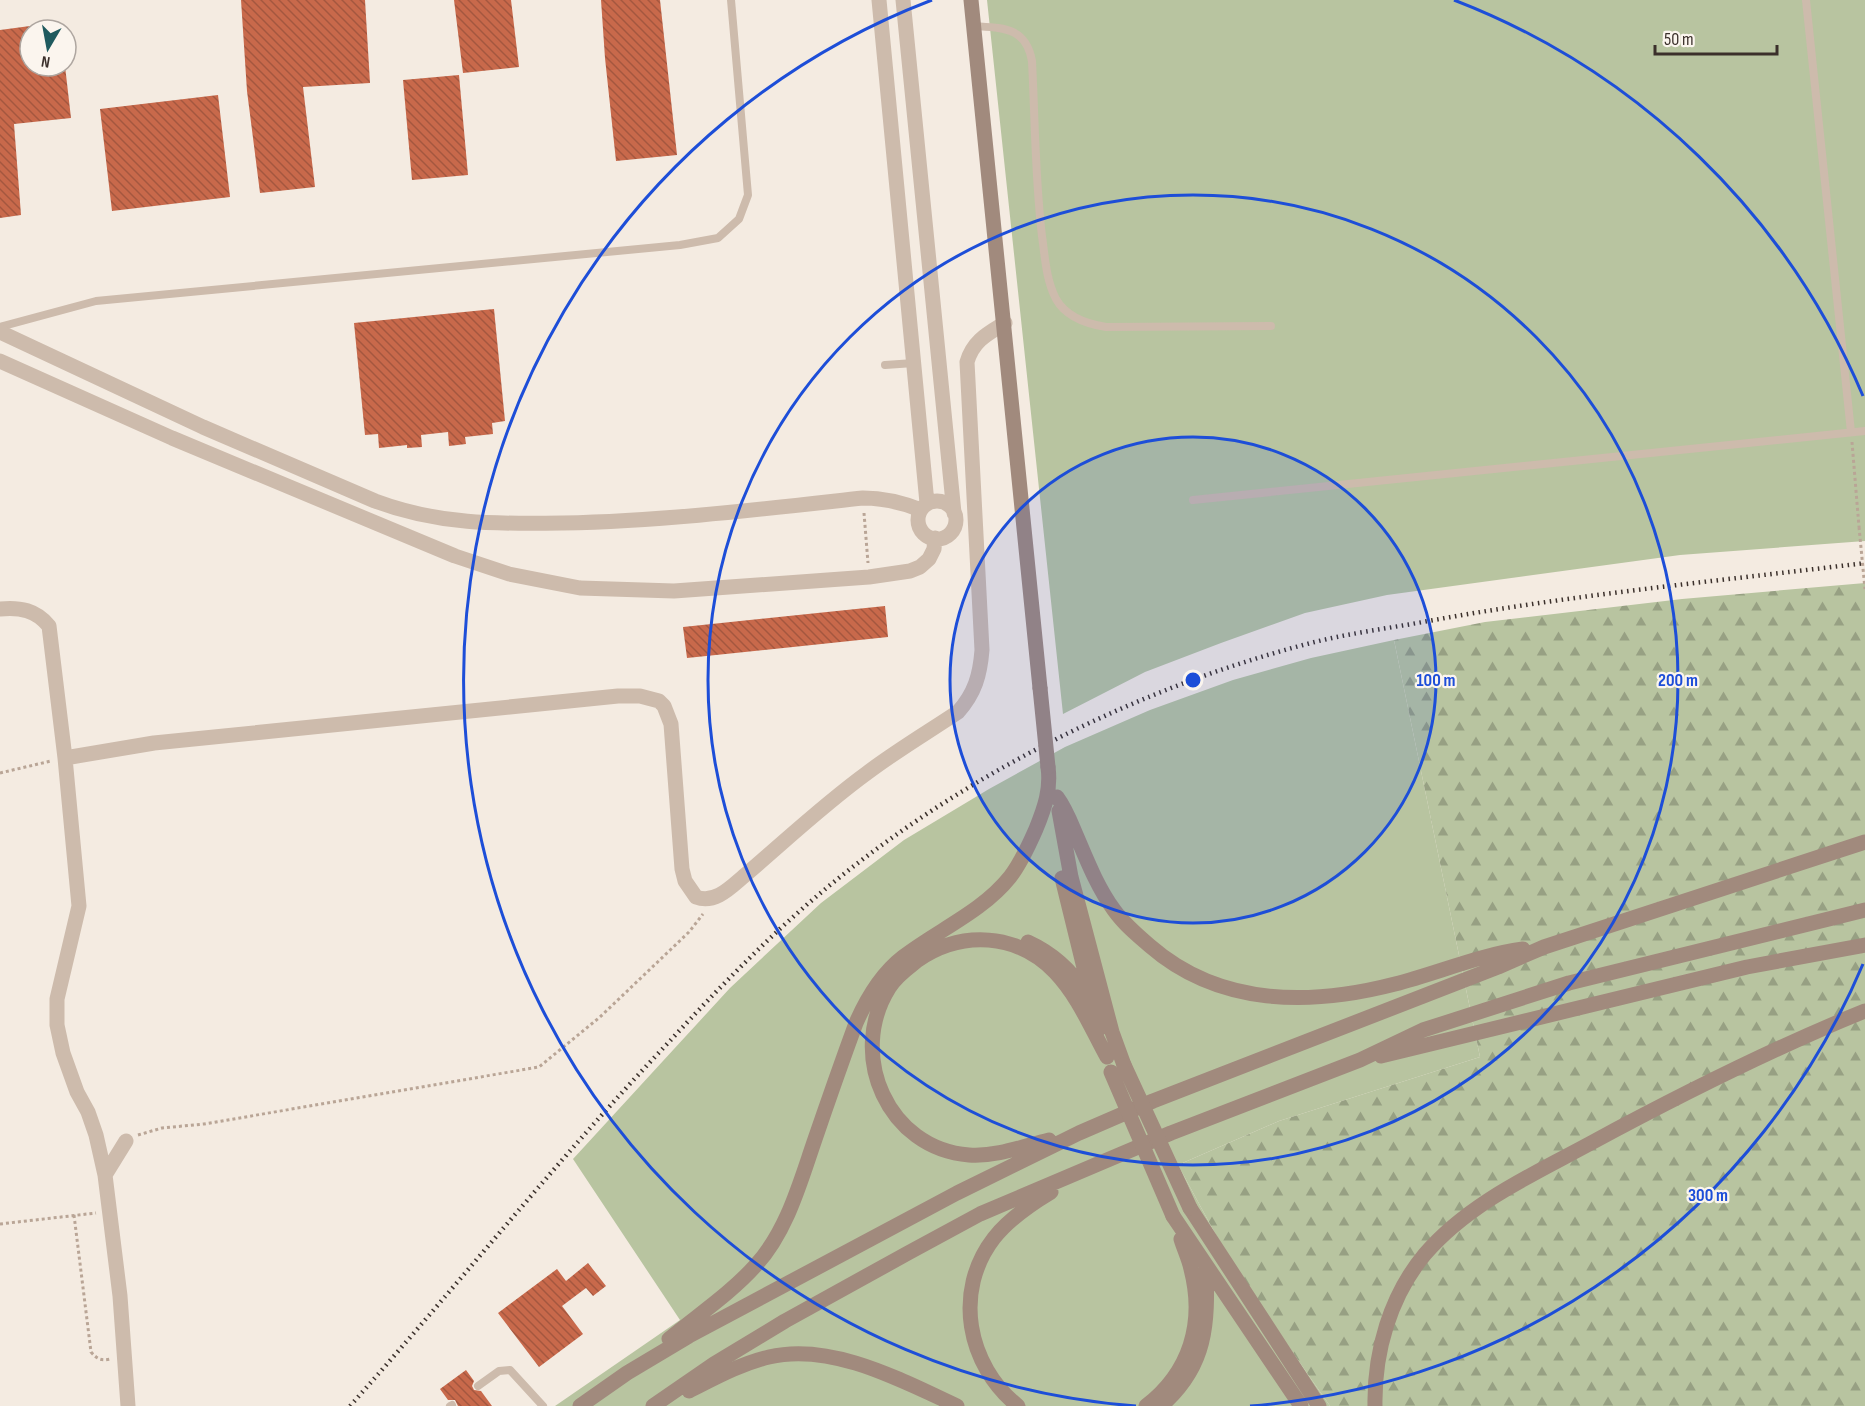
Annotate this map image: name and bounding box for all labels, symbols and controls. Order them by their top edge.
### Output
north arrow [18,18,78,78]
scale bar [1655,18,1776,56]
text: 50 m [1664,29,1694,50]
text: N [40,51,52,71]
centre of rings [1183,670,1203,690]
text: 100 m [1417,670,1456,691]
text: 200 m [1658,670,1698,691]
text: 300 m [1688,1185,1728,1206]

